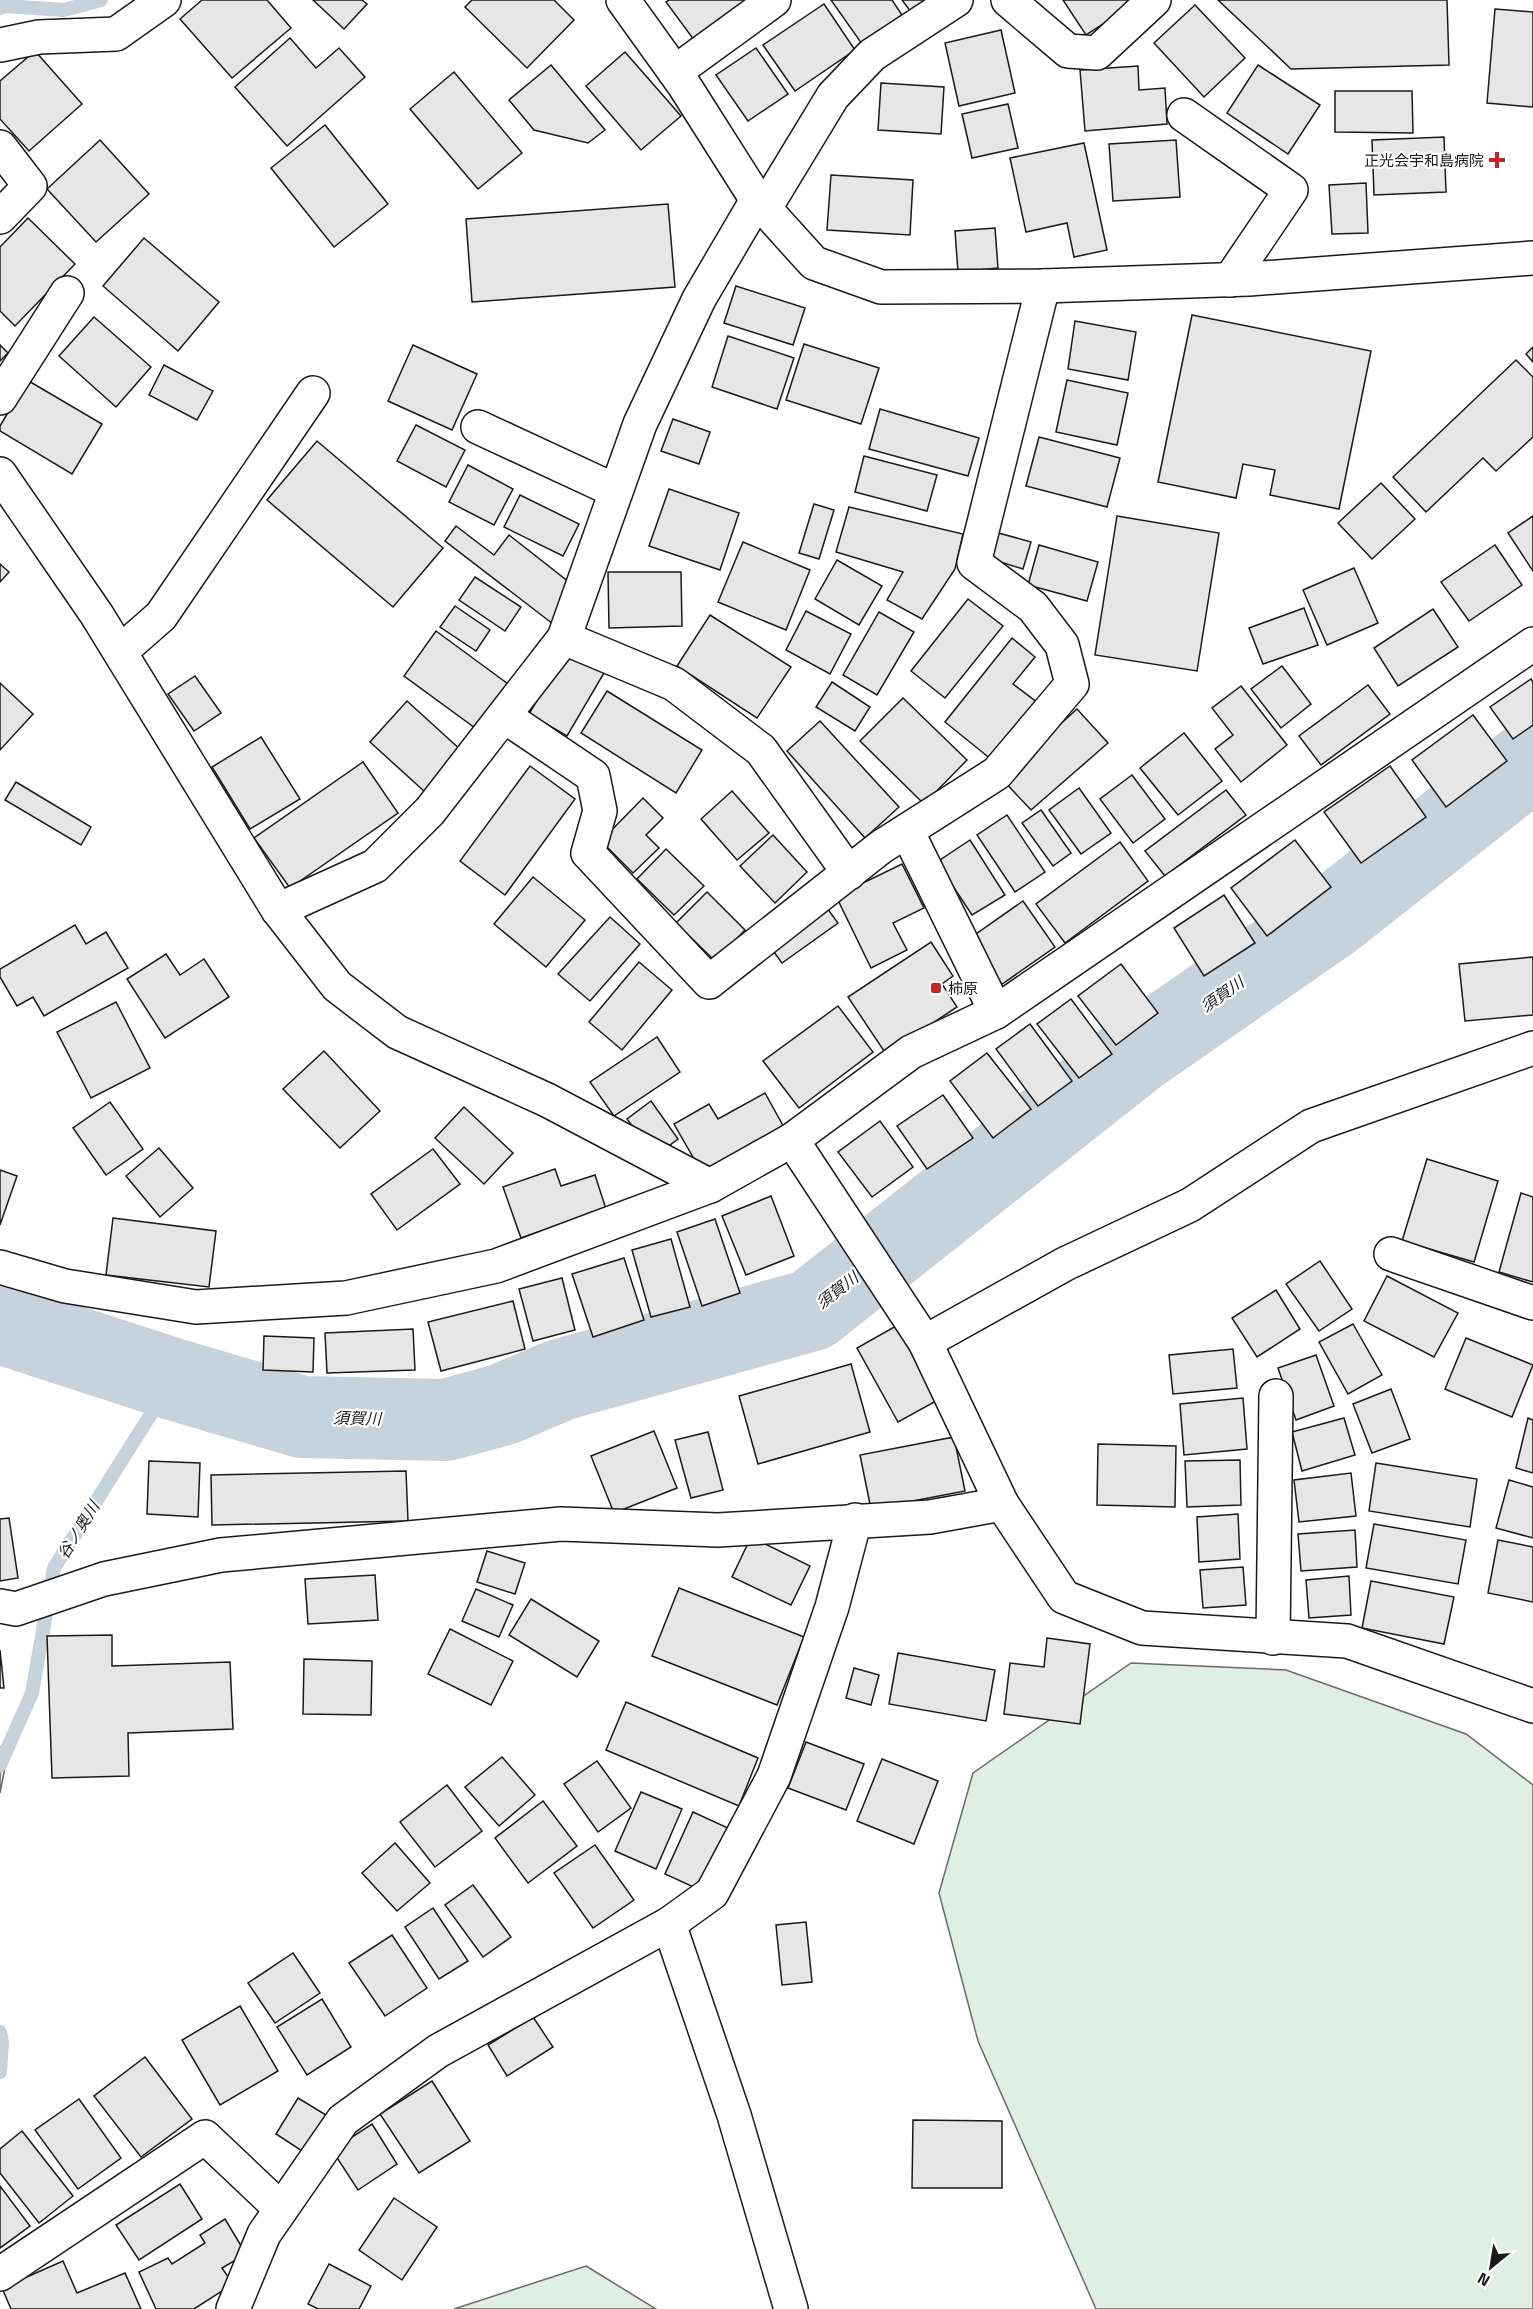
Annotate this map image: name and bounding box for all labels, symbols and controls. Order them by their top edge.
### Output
place label: 正光会宇和島病院 [1364,149,1484,172]
marker: 正光会宇和島病院 [1488,151,1506,169]
water label: 須賀川 [1195,969,1250,1018]
place label: 柿原 [948,977,978,1000]
marker: 柿原 [929,981,943,995]
water label: 須賀川 [811,1265,865,1314]
water label: 須賀川 [333,1406,383,1430]
water label: 谷ノ奥川 [51,1495,106,1564]
north arrow [1461,2237,1521,2297]
text: N [1473,2267,1494,2293]

